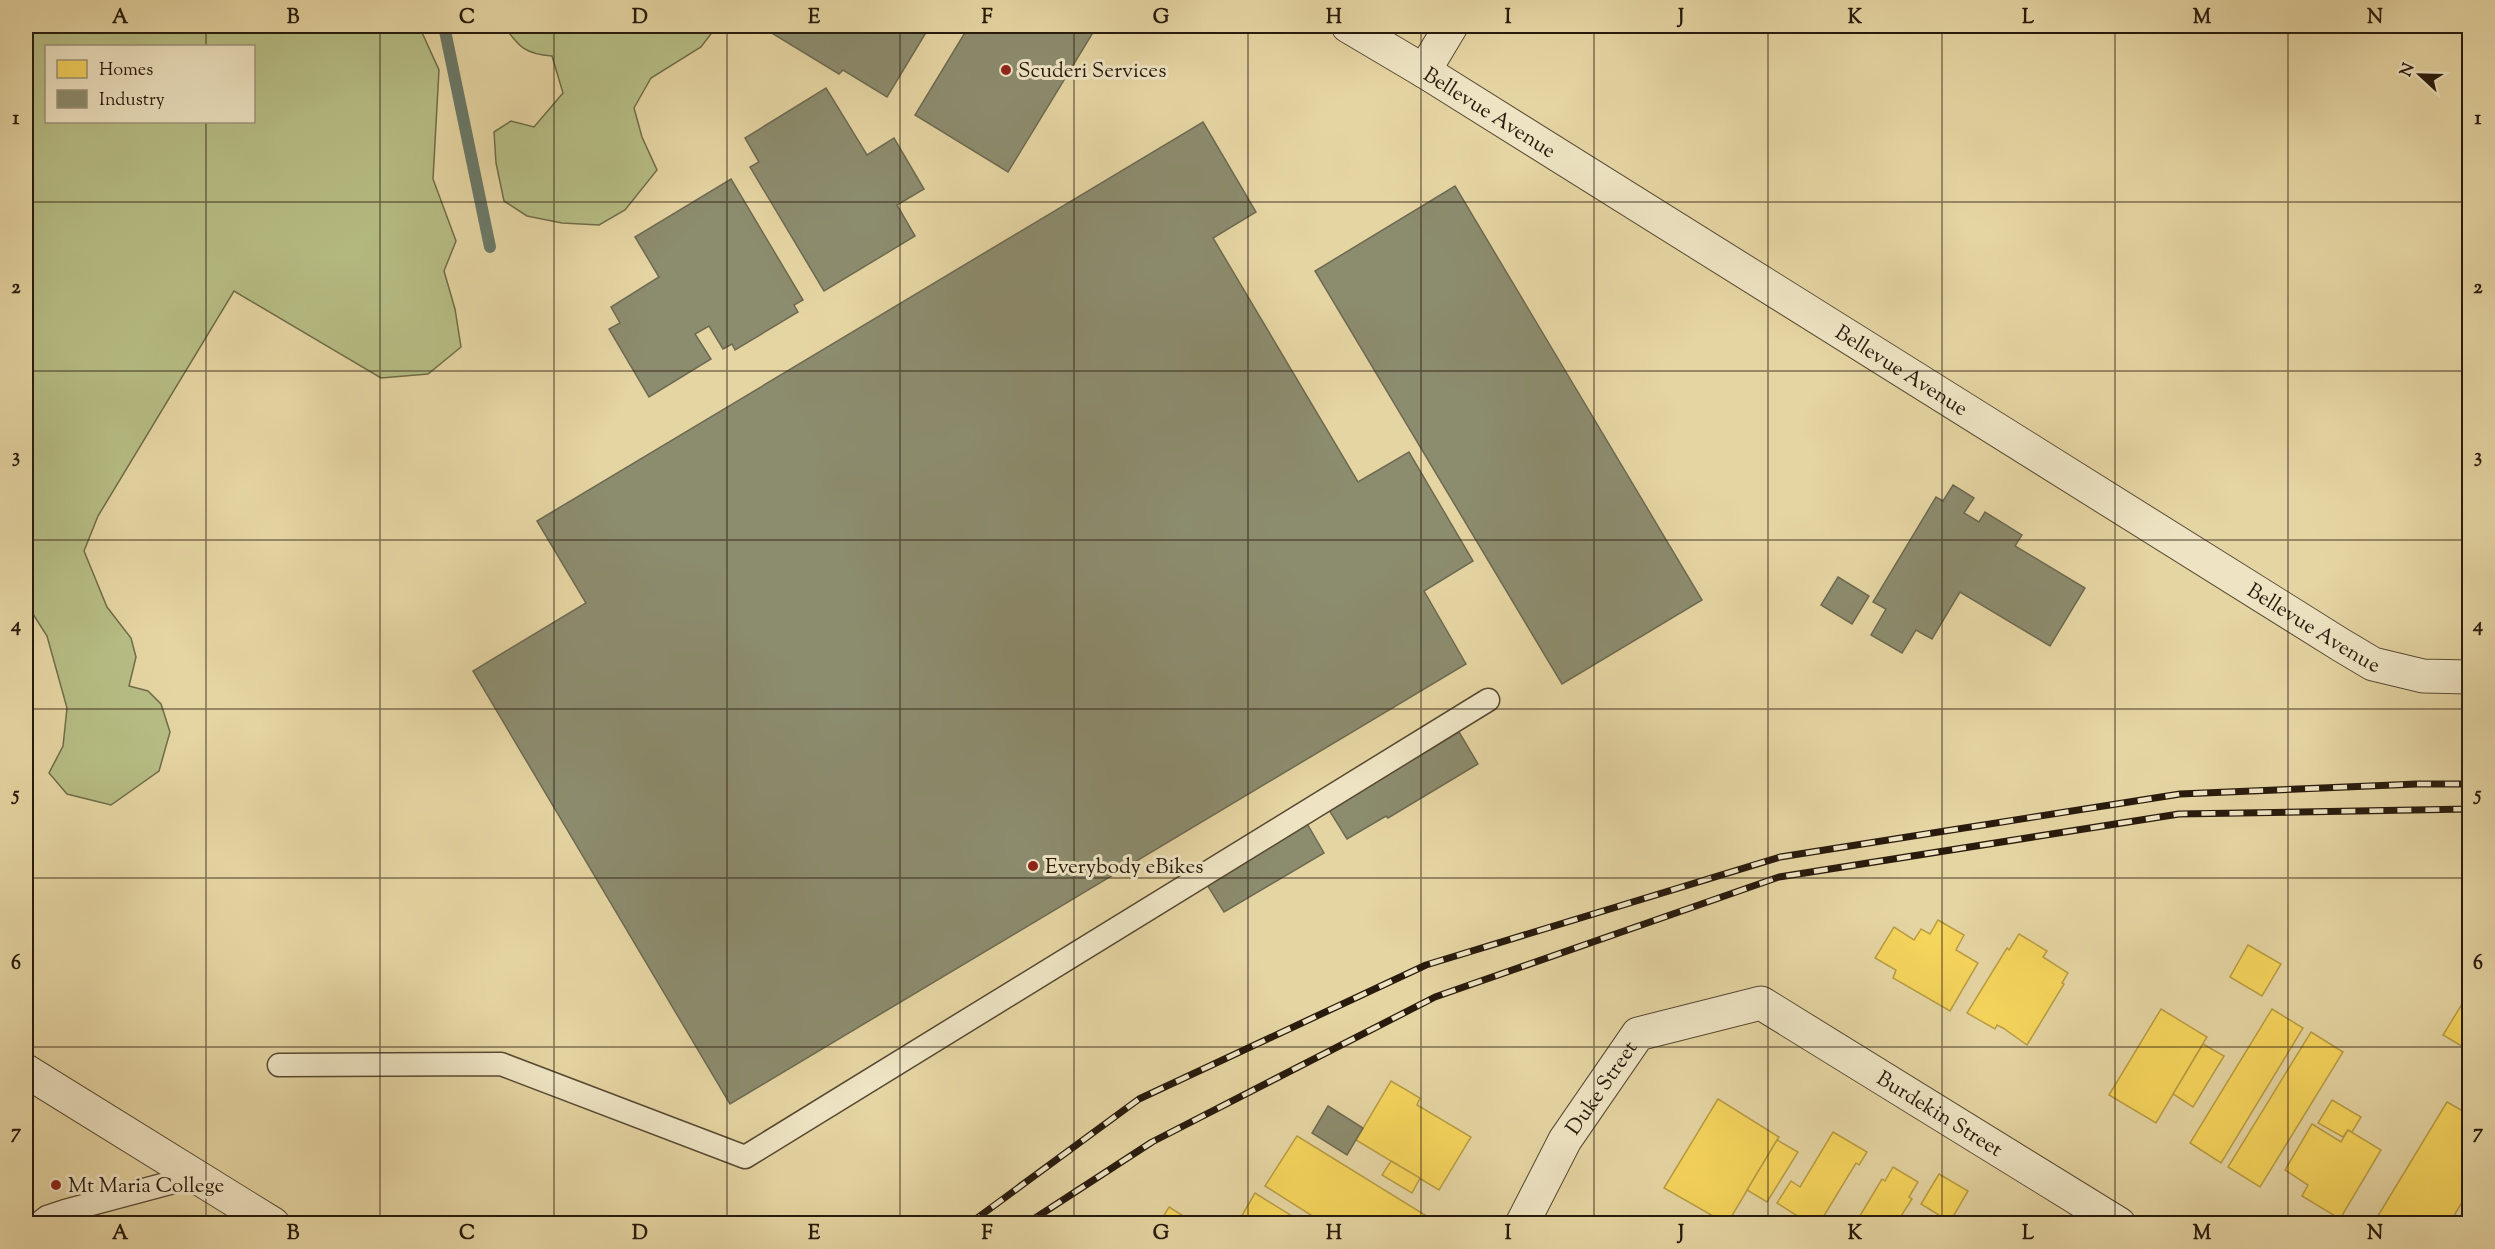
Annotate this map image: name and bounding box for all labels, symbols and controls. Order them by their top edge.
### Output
text: A [112,4,129,33]
text: B [287,4,300,33]
text: C [459,4,475,33]
text: D [632,4,648,33]
text: E [808,4,821,33]
text: F [981,4,993,33]
text: G [1153,4,1170,33]
text: H [1326,4,1342,33]
text: I [1505,4,1512,33]
text: J [1676,4,1684,33]
text: K [1848,4,1863,33]
text: L [2022,4,2035,33]
text: M [2193,4,2212,33]
text: N [2367,4,2383,33]
legend [45,45,255,123]
north arrow [2390,45,2450,105]
place label: Scuderi Services [1018,57,1166,87]
text: Homes [99,58,153,84]
text: N [2395,60,2422,81]
street label: Bellevue Avenue [1417,61,1561,167]
marker: Scuderi Services [999,63,1013,77]
text: Industry [99,88,165,114]
text: 1 [13,105,20,134]
text: 1 [2475,105,2482,134]
text: 2 [11,274,21,303]
text: 2 [2473,274,2483,303]
street label: Bellevue Avenue [1829,319,1973,425]
text: 3 [12,443,20,472]
text: 3 [2474,443,2482,472]
street label: Bellevue Avenue [2241,577,2382,682]
text: 4 [10,612,21,641]
text: 4 [2472,612,2483,641]
text: 5 [11,781,20,810]
text: 5 [2473,781,2482,810]
place label: Everybody eBikes [1045,853,1204,883]
marker: Everybody eBikes [1026,859,1040,873]
text: 6 [11,950,21,979]
text: 6 [2473,950,2483,979]
street label: Duke Street [1560,1036,1646,1142]
street label: Burdekin Street [1870,1065,2008,1165]
text: 7 [11,1119,22,1148]
text: 7 [2473,1119,2484,1148]
place label: Mt Maria College [68,1172,224,1202]
marker: Mt Maria College [49,1178,63,1192]
text: A [112,1220,129,1249]
text: B [287,1220,300,1249]
text: C [459,1220,475,1249]
text: D [632,1220,648,1249]
text: E [808,1220,821,1249]
text: F [981,1220,993,1249]
text: G [1153,1220,1170,1249]
text: H [1326,1220,1342,1249]
text: I [1505,1220,1512,1249]
text: J [1676,1220,1684,1249]
text: K [1848,1220,1863,1249]
text: L [2022,1220,2035,1249]
text: M [2193,1220,2212,1249]
text: N [2367,1220,2383,1249]

